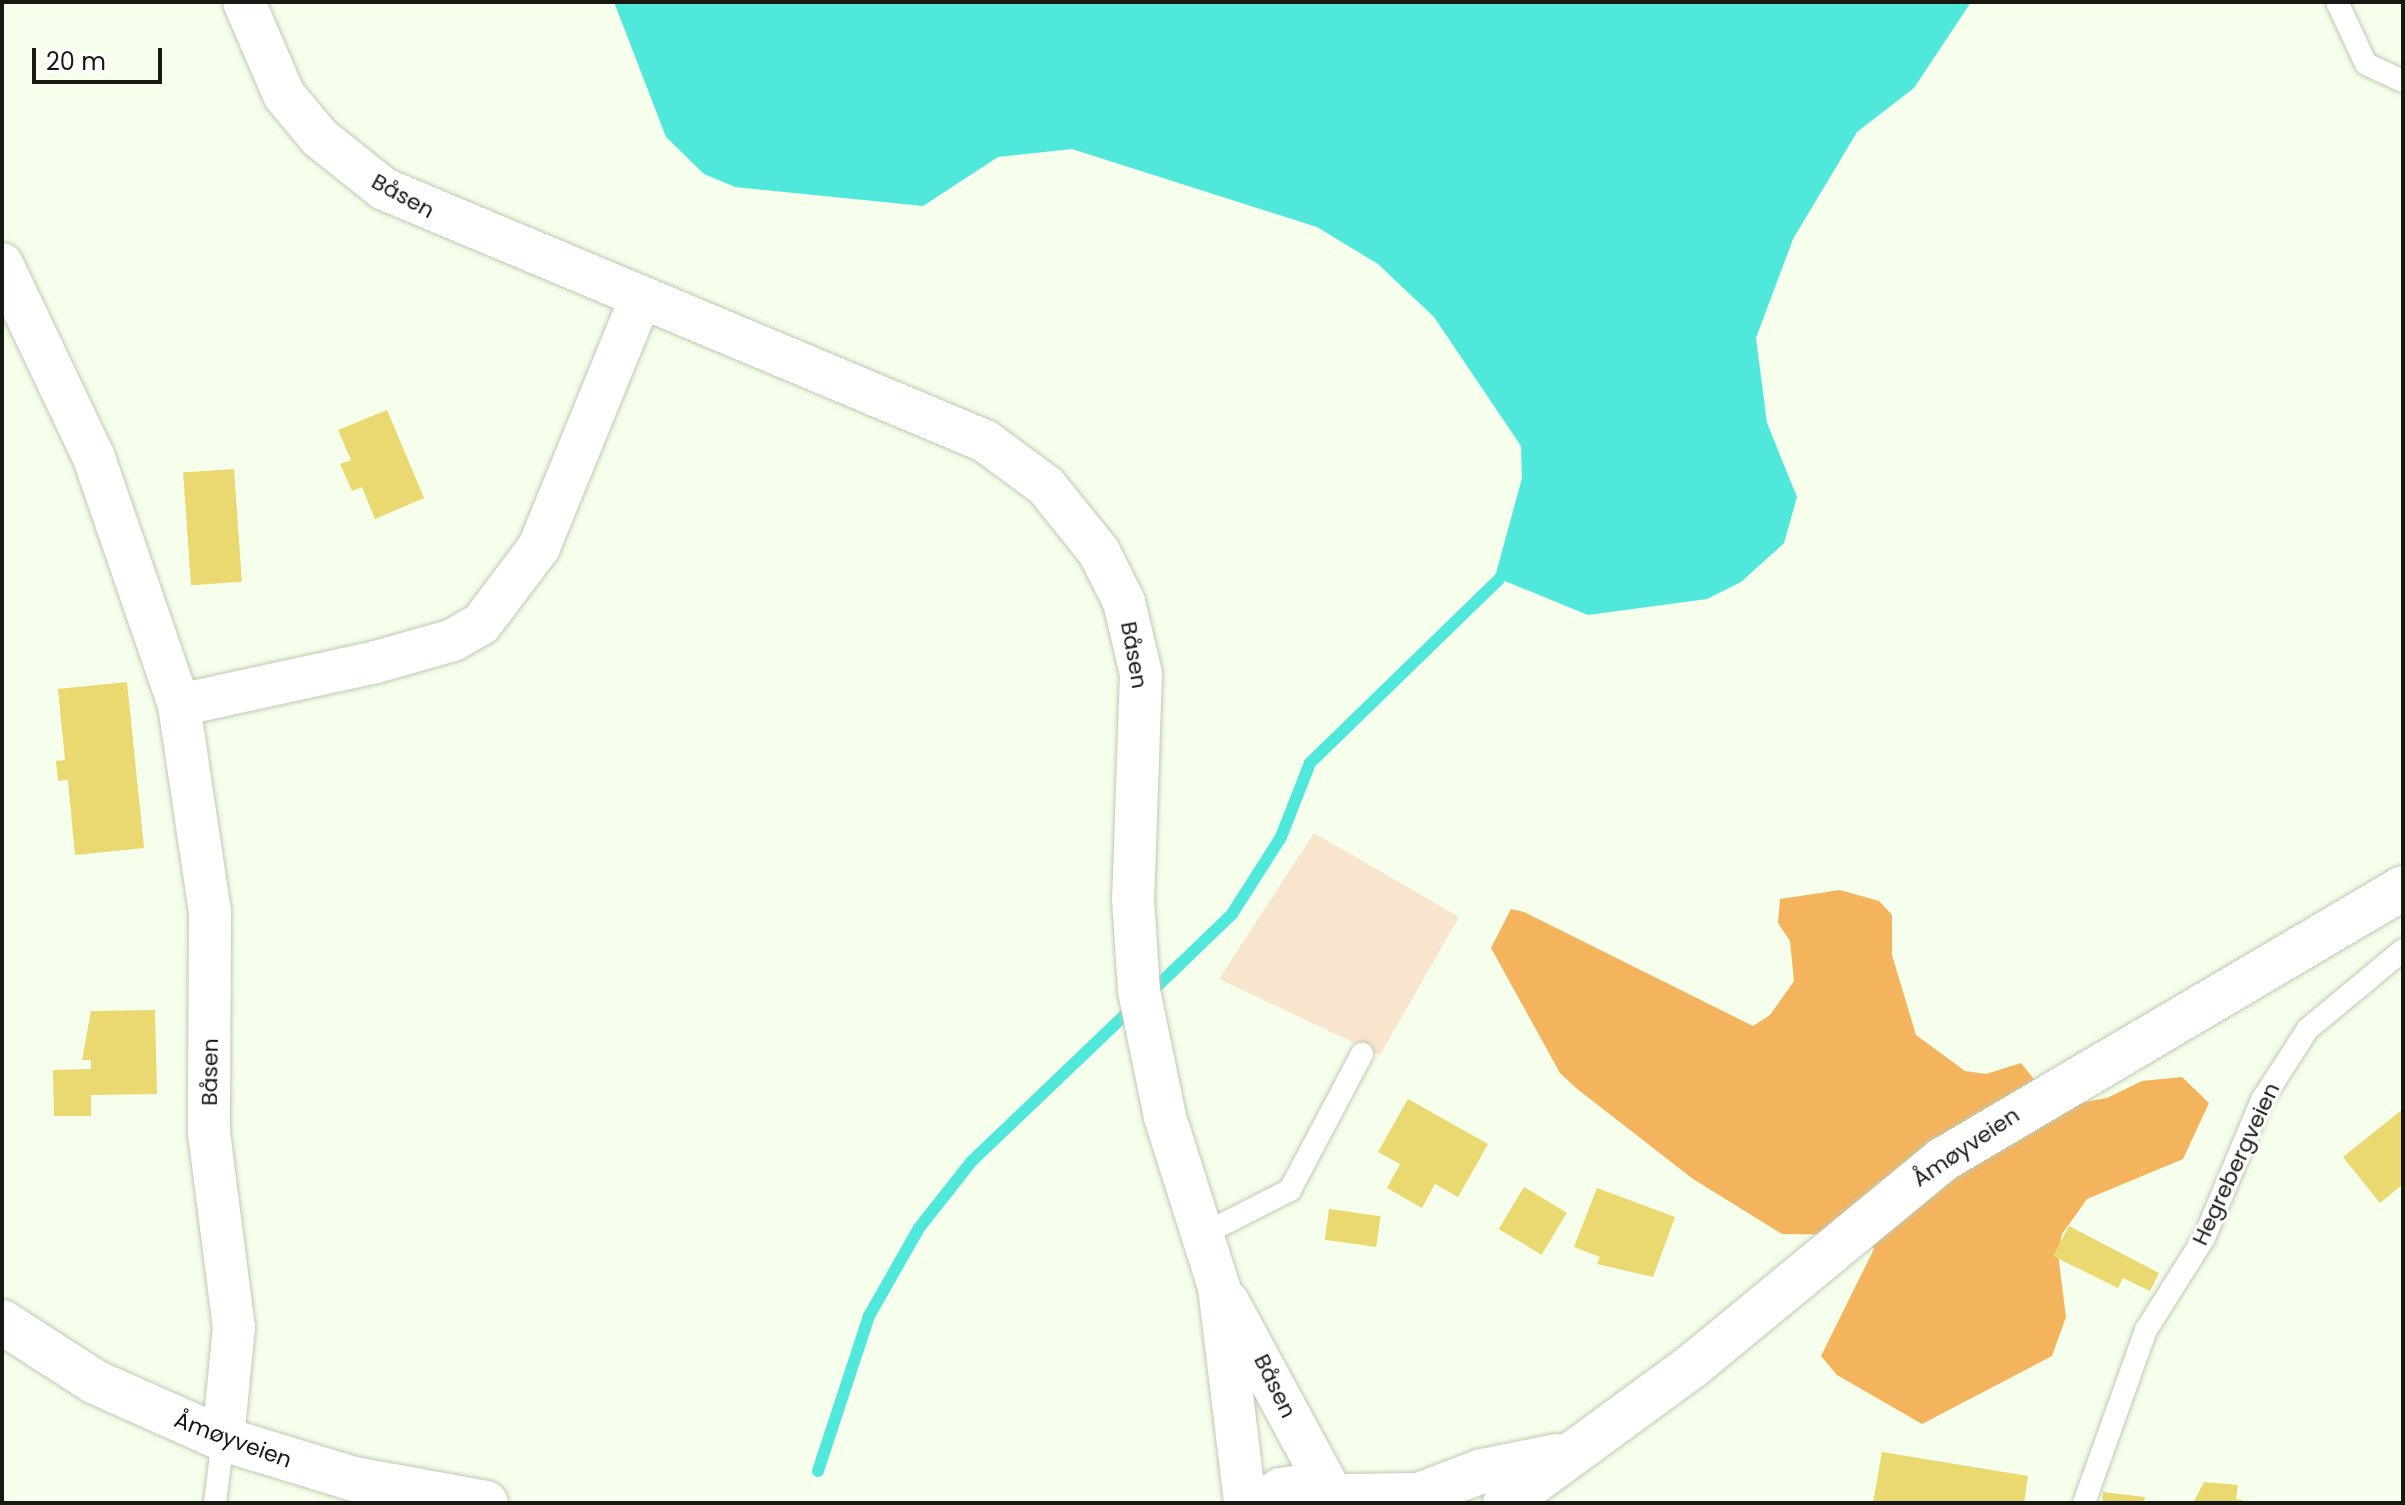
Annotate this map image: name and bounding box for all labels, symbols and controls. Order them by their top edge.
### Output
scale bar [36,32,166,82]
text: 20 m [46,45,106,78]
street label: Båsen [367,168,439,224]
street label: Båsen [1115,619,1153,691]
street label: Båsen [196,1038,224,1106]
street label: Hegrebergveien [2187,1079,2285,1249]
street label: Åmøyveien [1908,1102,2024,1192]
street label: Båsen [1248,1350,1302,1422]
street label: Åmøyveien [171,1407,295,1473]

